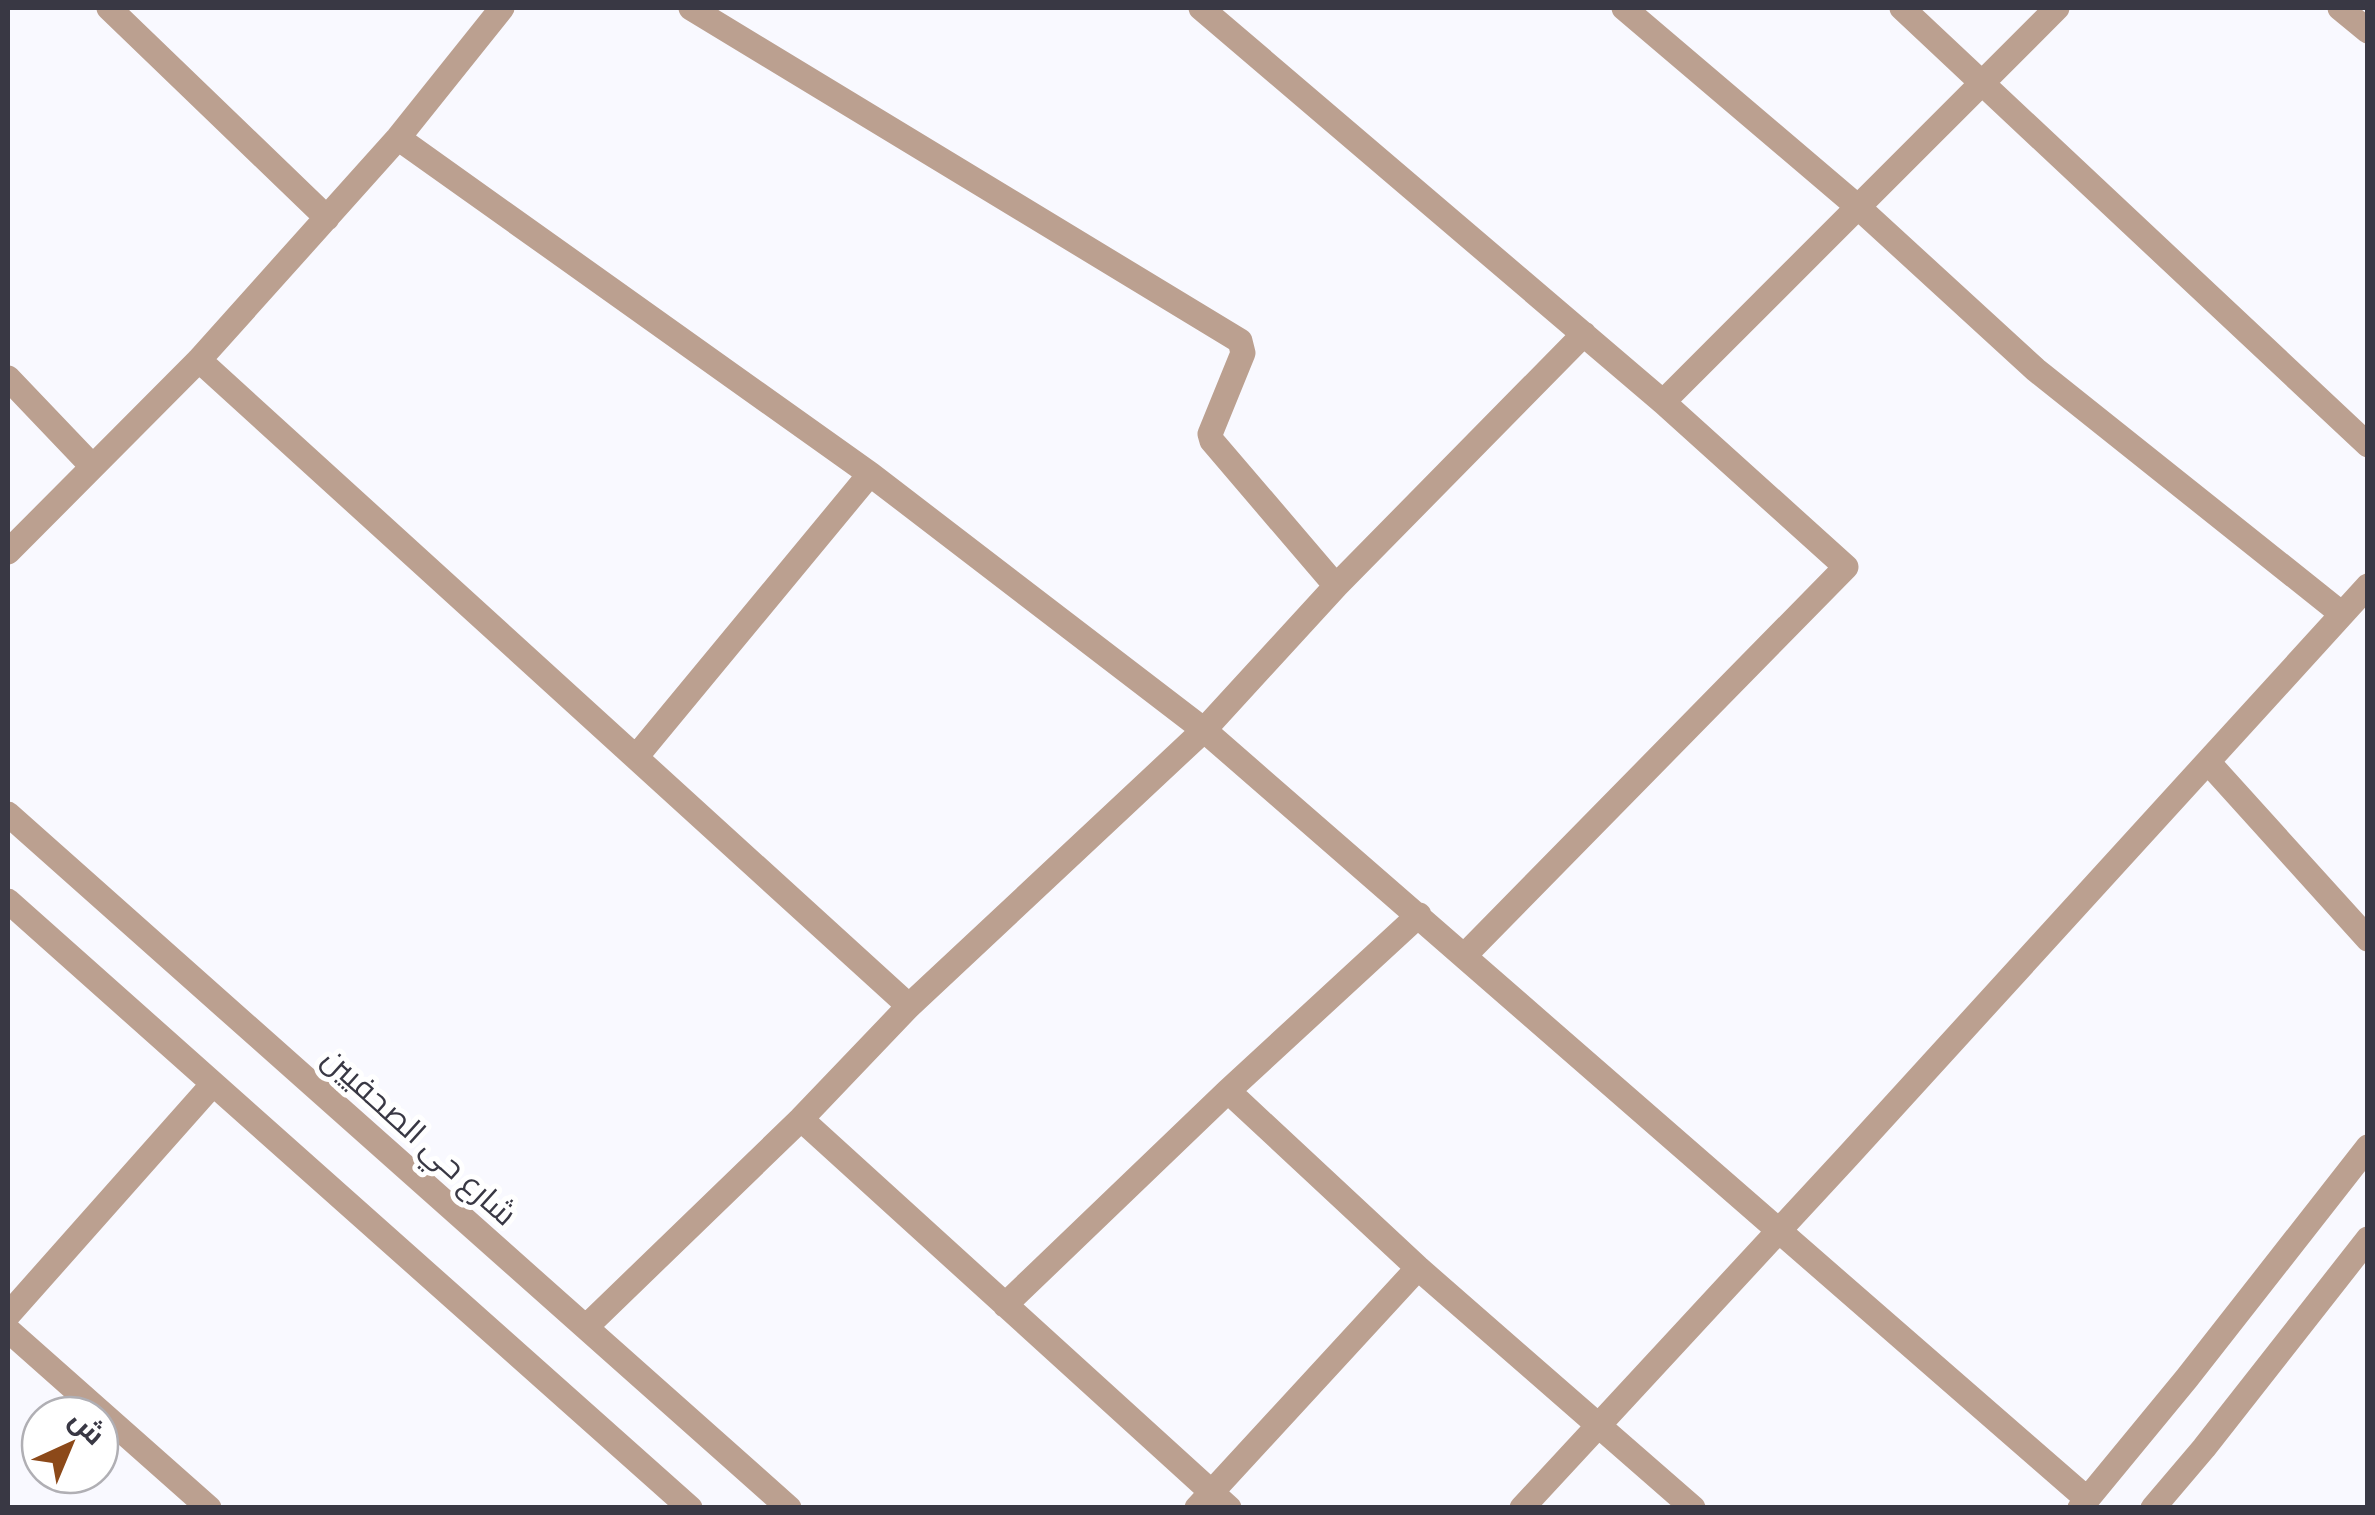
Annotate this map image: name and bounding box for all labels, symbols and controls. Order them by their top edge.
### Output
street label: شارع حي الصحفيين [311,1039,525,1238]
north arrow [20,1395,120,1495]
text: ش [63,1402,112,1452]

